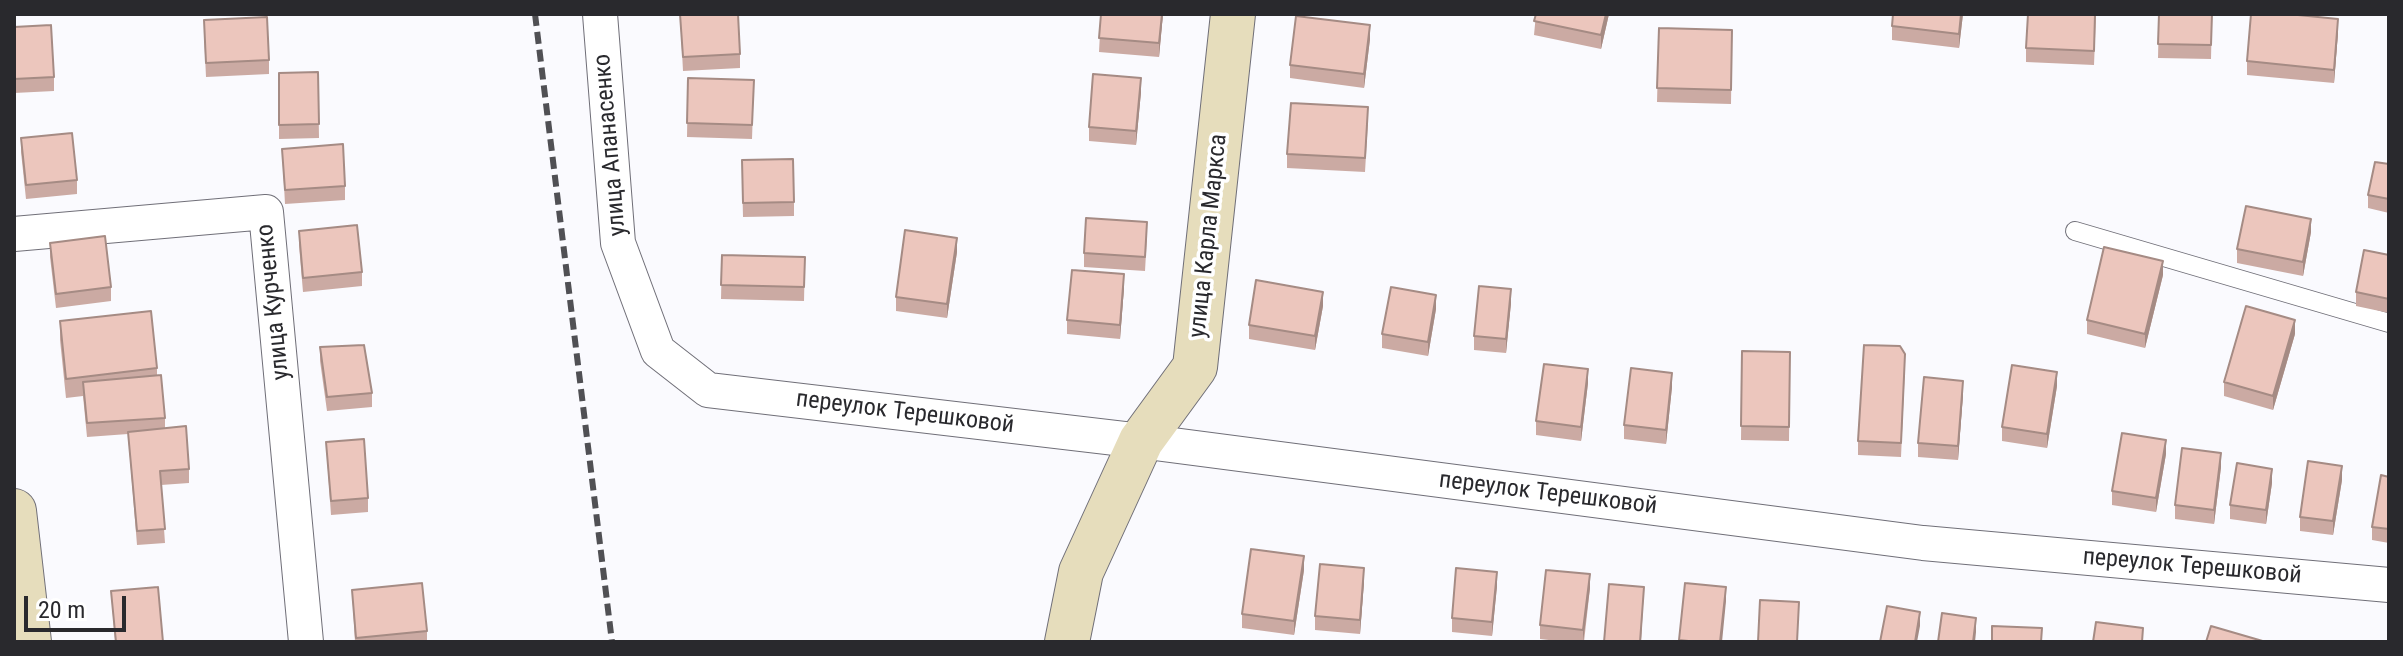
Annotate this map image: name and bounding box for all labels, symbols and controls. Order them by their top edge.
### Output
street label: улица Апанасенко [589,53,633,237]
street label: улица Карла Маркса [1184,133,1234,339]
street label: улица Курченко [251,223,297,381]
street label: переулок Терешковой [794,385,1016,441]
street label: переулок Терешковой [1437,466,1659,522]
street label: переулок Терешковой [2081,543,2303,591]
scale bar [28,580,130,630]
text: 20 m [38,596,85,624]

